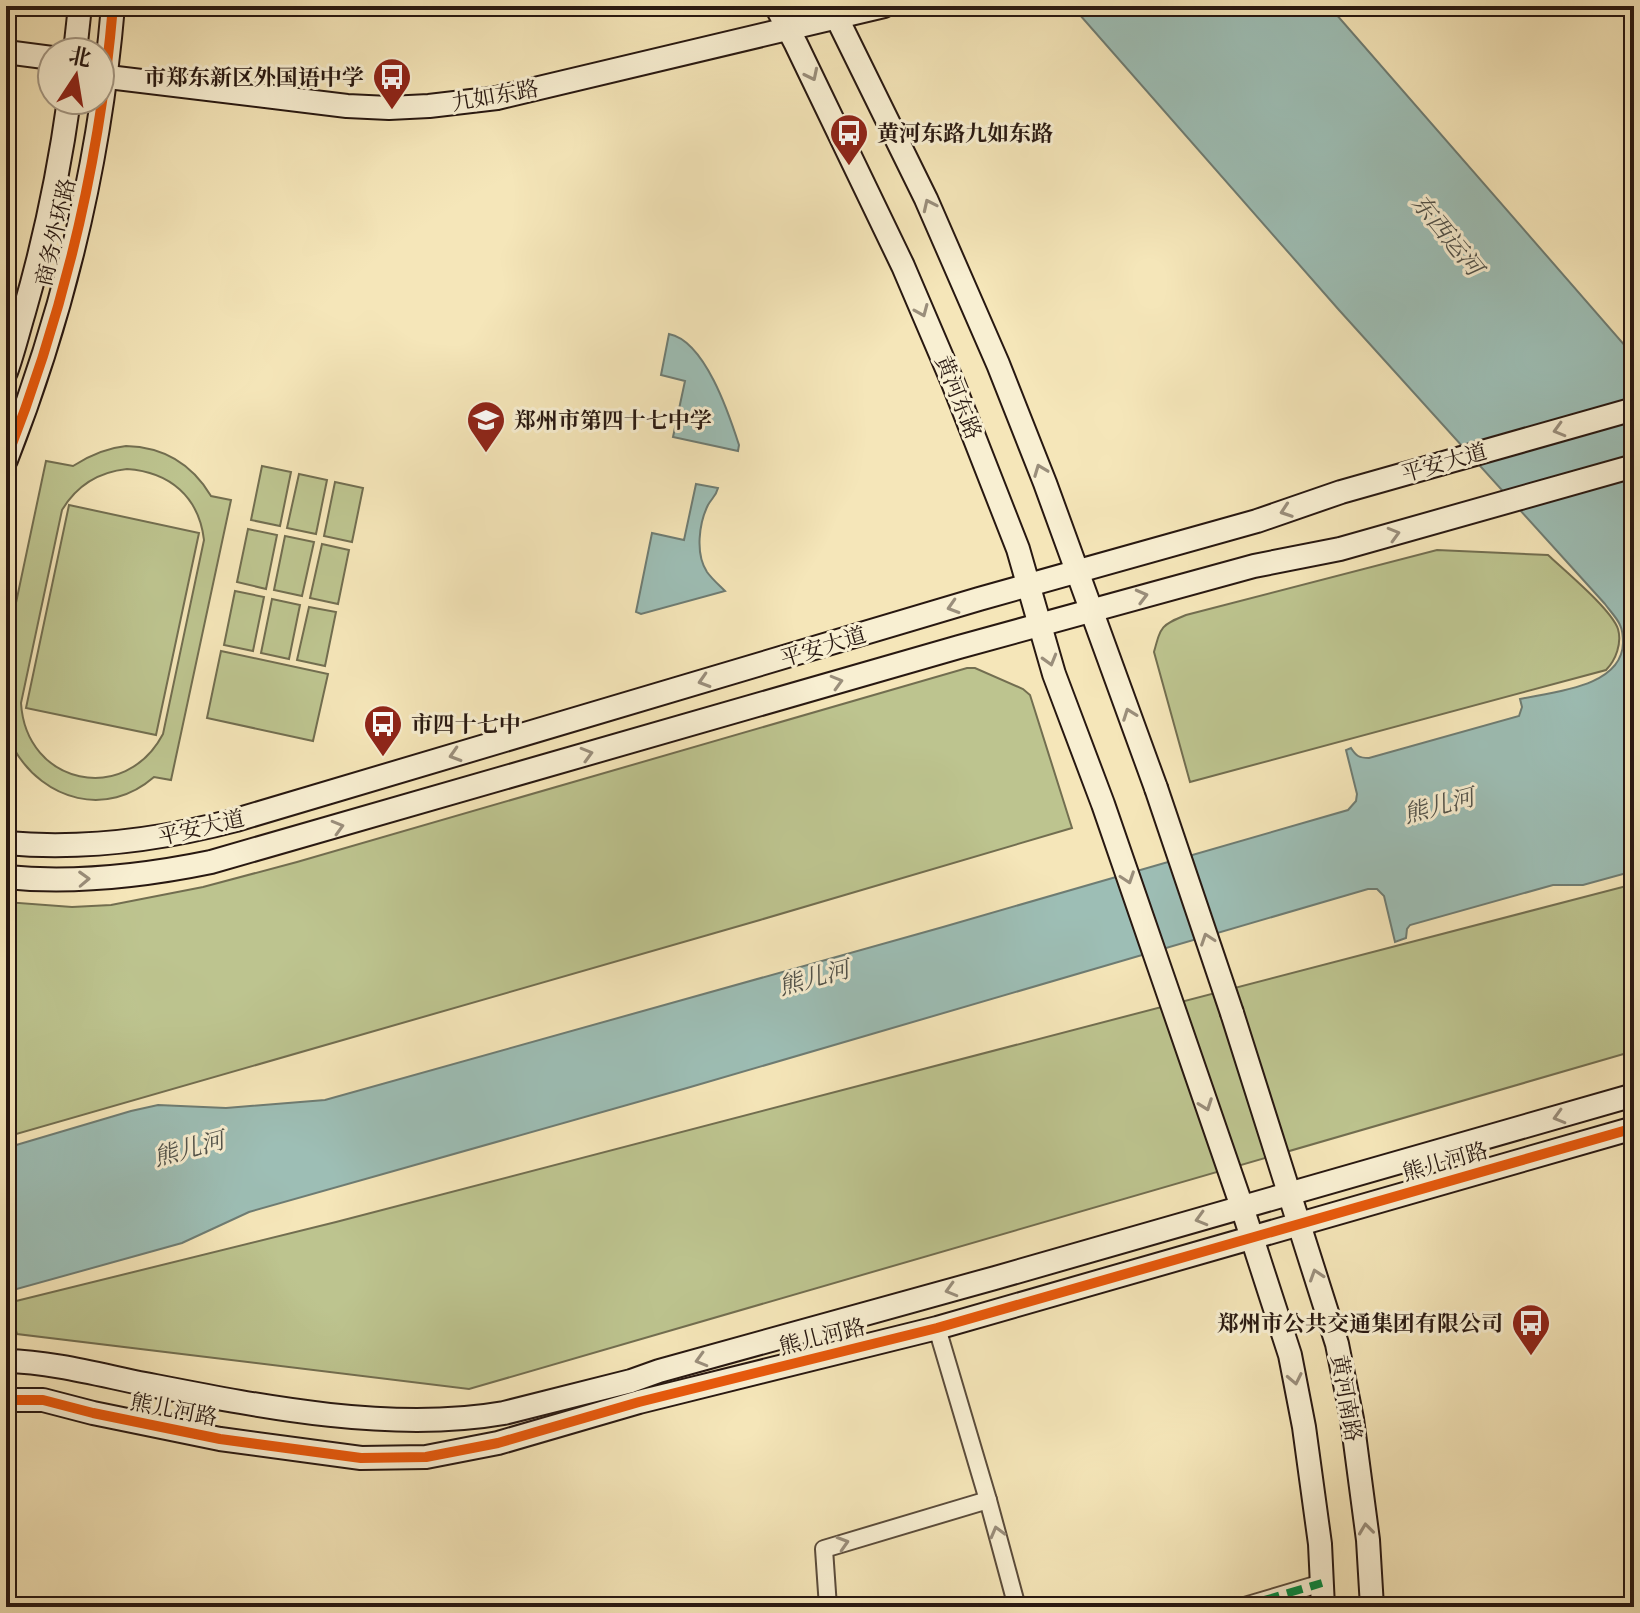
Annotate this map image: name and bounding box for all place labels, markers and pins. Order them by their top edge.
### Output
bus stop icon: 市郑东新区外国语中学 [371,56,413,111]
place label: 市郑东新区外国语中学 [144,65,364,91]
bus stop icon: 黄河东路九如东路 [828,112,870,167]
place label: 黄河东路九如东路 [877,121,1053,147]
school or university icon: 郑州市第四十七中学 [465,399,507,454]
place label: 郑州市第四十七中学 [514,408,712,434]
bus stop icon: 市四十七中 [362,703,404,758]
place label: 市四十七中 [411,712,521,738]
bus stop icon: 郑州市公共交通集团有限公司 [1510,1302,1552,1357]
place label: 郑州市公共交通集团有限公司 [1217,1311,1503,1337]

